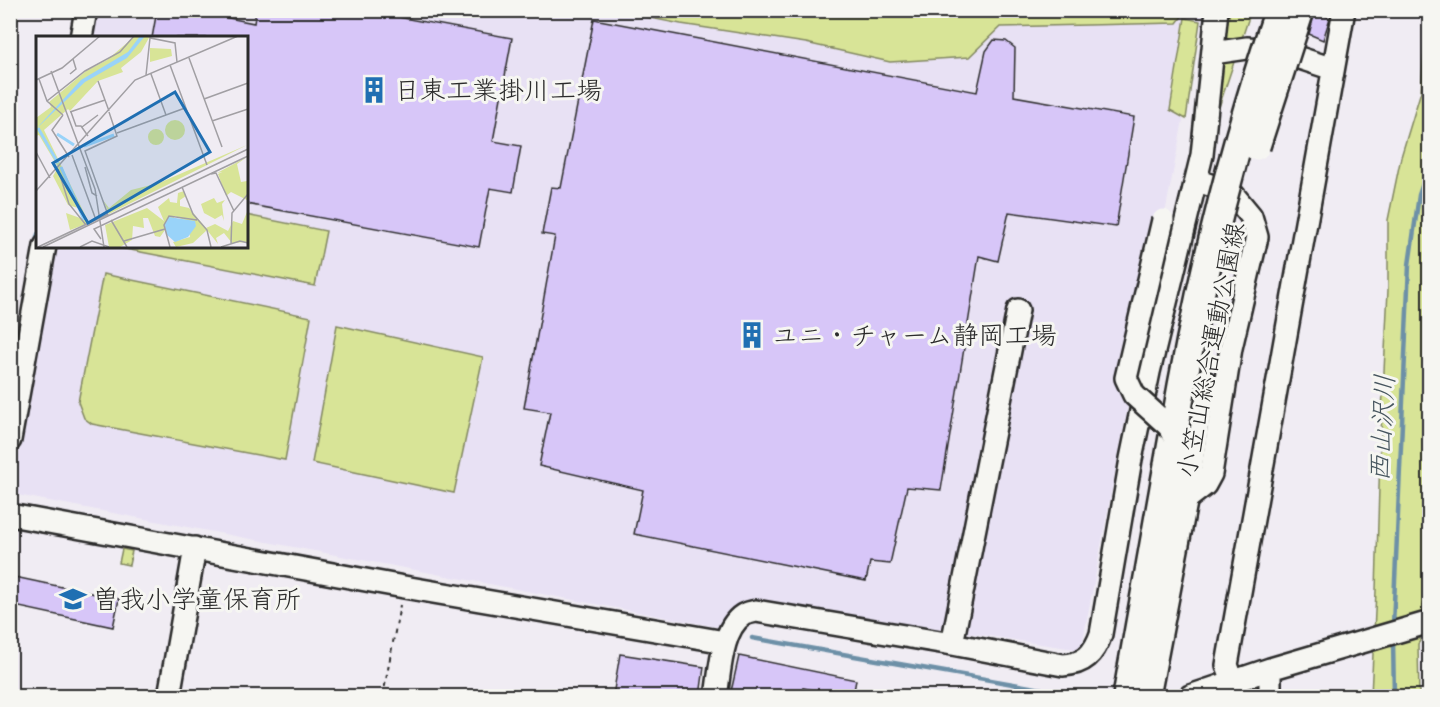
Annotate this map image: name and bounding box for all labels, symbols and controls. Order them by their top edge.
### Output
inset map [36,36,248,248]
place label: 日東工業掛川工場 [394,74,602,107]
building icon: 日東工業掛川工場 [359,75,389,105]
street label: 小笠山総合運動公園線 [1170,219,1252,481]
place label: ユニ・チャーム静岡工場 [772,319,1056,352]
building icon: ユニ・チャーム静岡工場 [737,320,767,350]
water label: 西山沢川 [1362,373,1402,483]
place label: 曽我小学童保育所 [93,583,301,616]
school or university icon: 曽我小学童保育所 [58,584,88,614]

